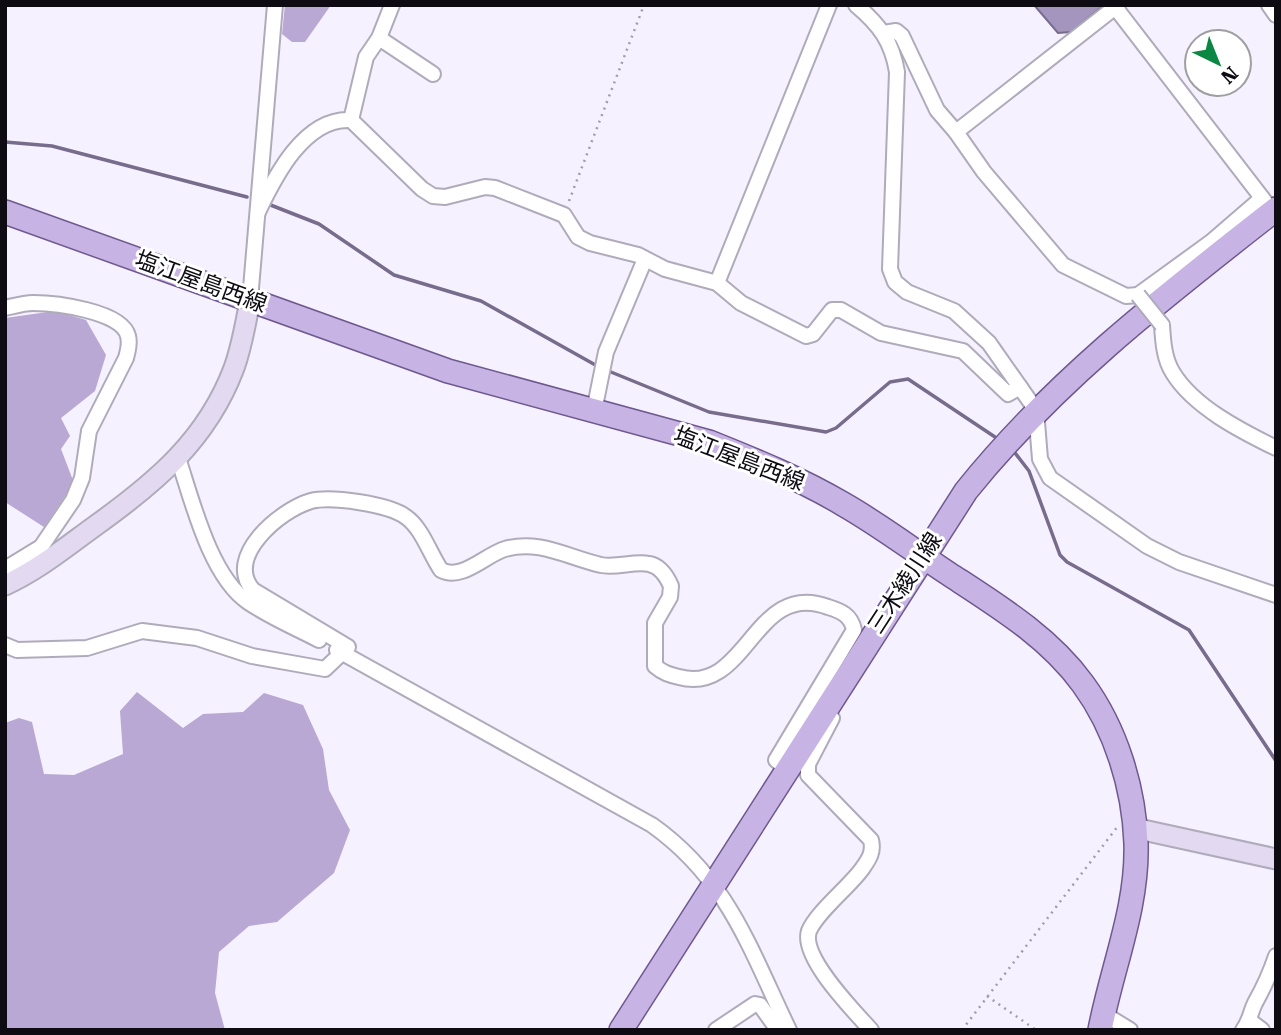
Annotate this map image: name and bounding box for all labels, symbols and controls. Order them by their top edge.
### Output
north arrow [1183,28,1253,98]
text: N [1216,62,1242,89]
street label: 塩江屋島西線 [132,246,270,318]
street label: 塩江屋島西線 [670,422,808,496]
street label: 三木綾川線 [862,527,948,639]

